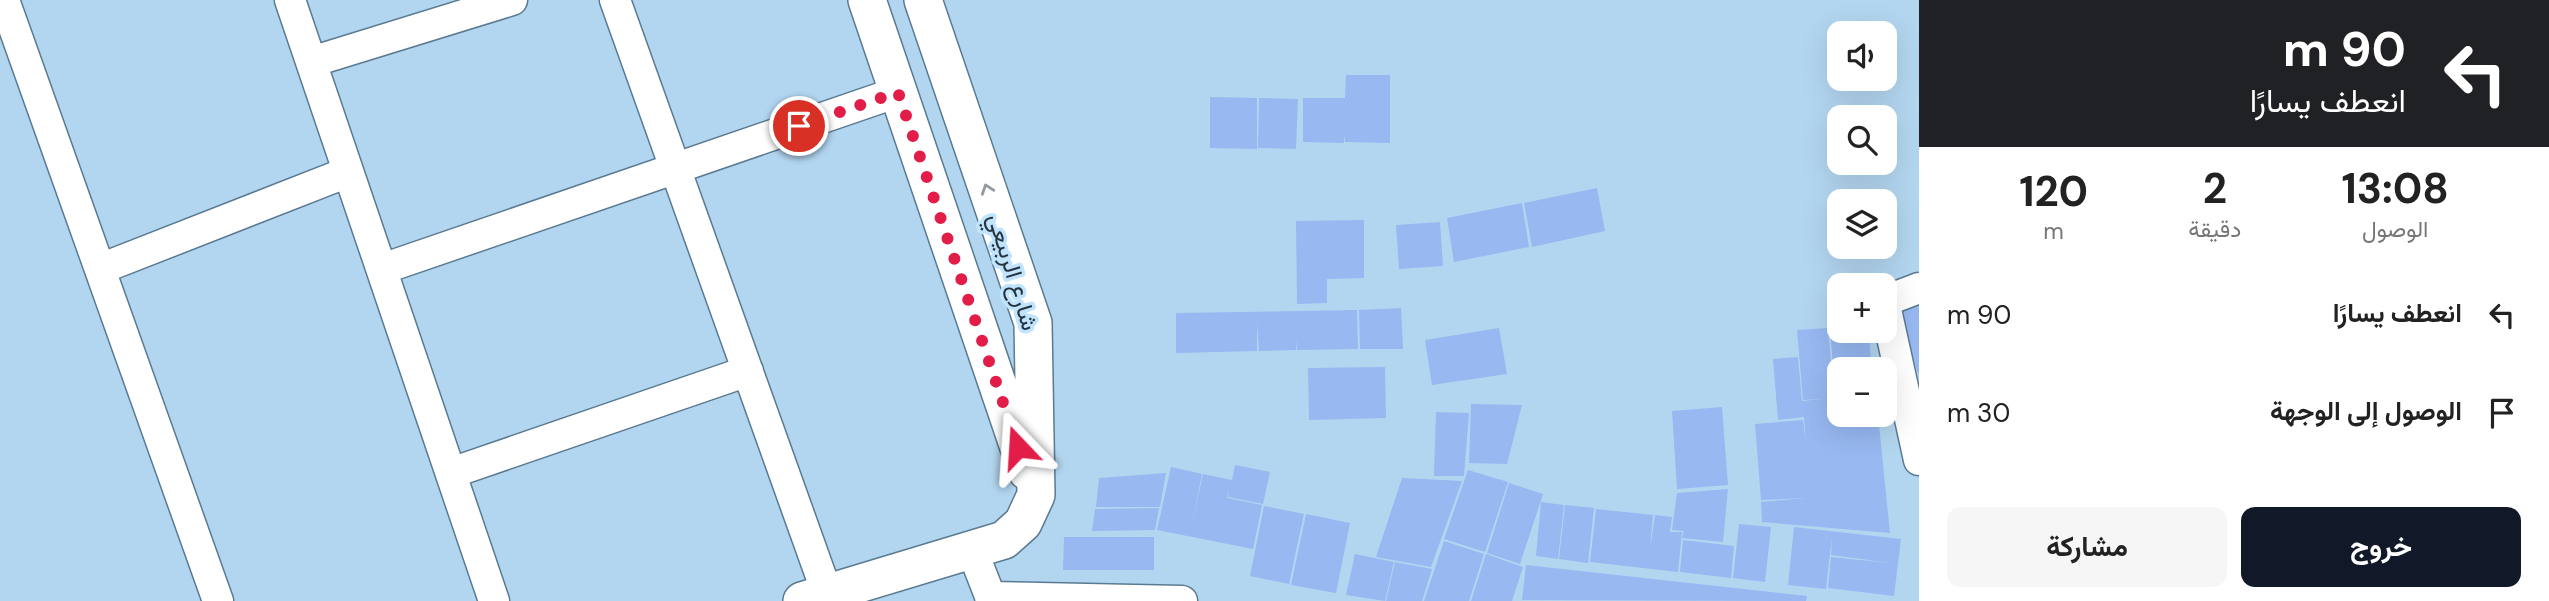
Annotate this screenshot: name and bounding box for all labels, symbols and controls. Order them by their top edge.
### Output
text: 90 m [2283,17,2406,81]
map controls [1827,21,1897,427]
button: sound [1827,21,1897,91]
icon: left [2430,28,2521,119]
text: انعطف يسارًا [2250,80,2406,122]
pin [769,96,829,156]
button: search [1827,105,1897,175]
icon: arrive [780,107,818,145]
text: 2 [2203,161,2227,216]
text: 13:08 [2341,161,2449,216]
text: 120 [2019,164,2088,219]
one-way arrow [981,184,995,196]
button: layers [1827,189,1897,259]
street label: شارع الربيعي [977,210,1046,335]
text: دقيقة [2188,214,2241,244]
text: الوصول [2362,214,2428,244]
text: m [2043,216,2064,246]
button: + [1827,273,1897,343]
text: انعطف يسارًا [2333,296,2462,330]
icon: left [2483,296,2521,334]
text: 90 m [1947,298,2011,332]
button: − [1827,357,1897,427]
text: الوصول إلى الوجهة [2270,394,2462,428]
icon: arrive [2483,394,2521,432]
text: 30 m [1947,396,2010,430]
position arrow [981,410,1055,484]
button: مشاركة [1947,507,2227,587]
button: خروج [2241,507,2521,587]

